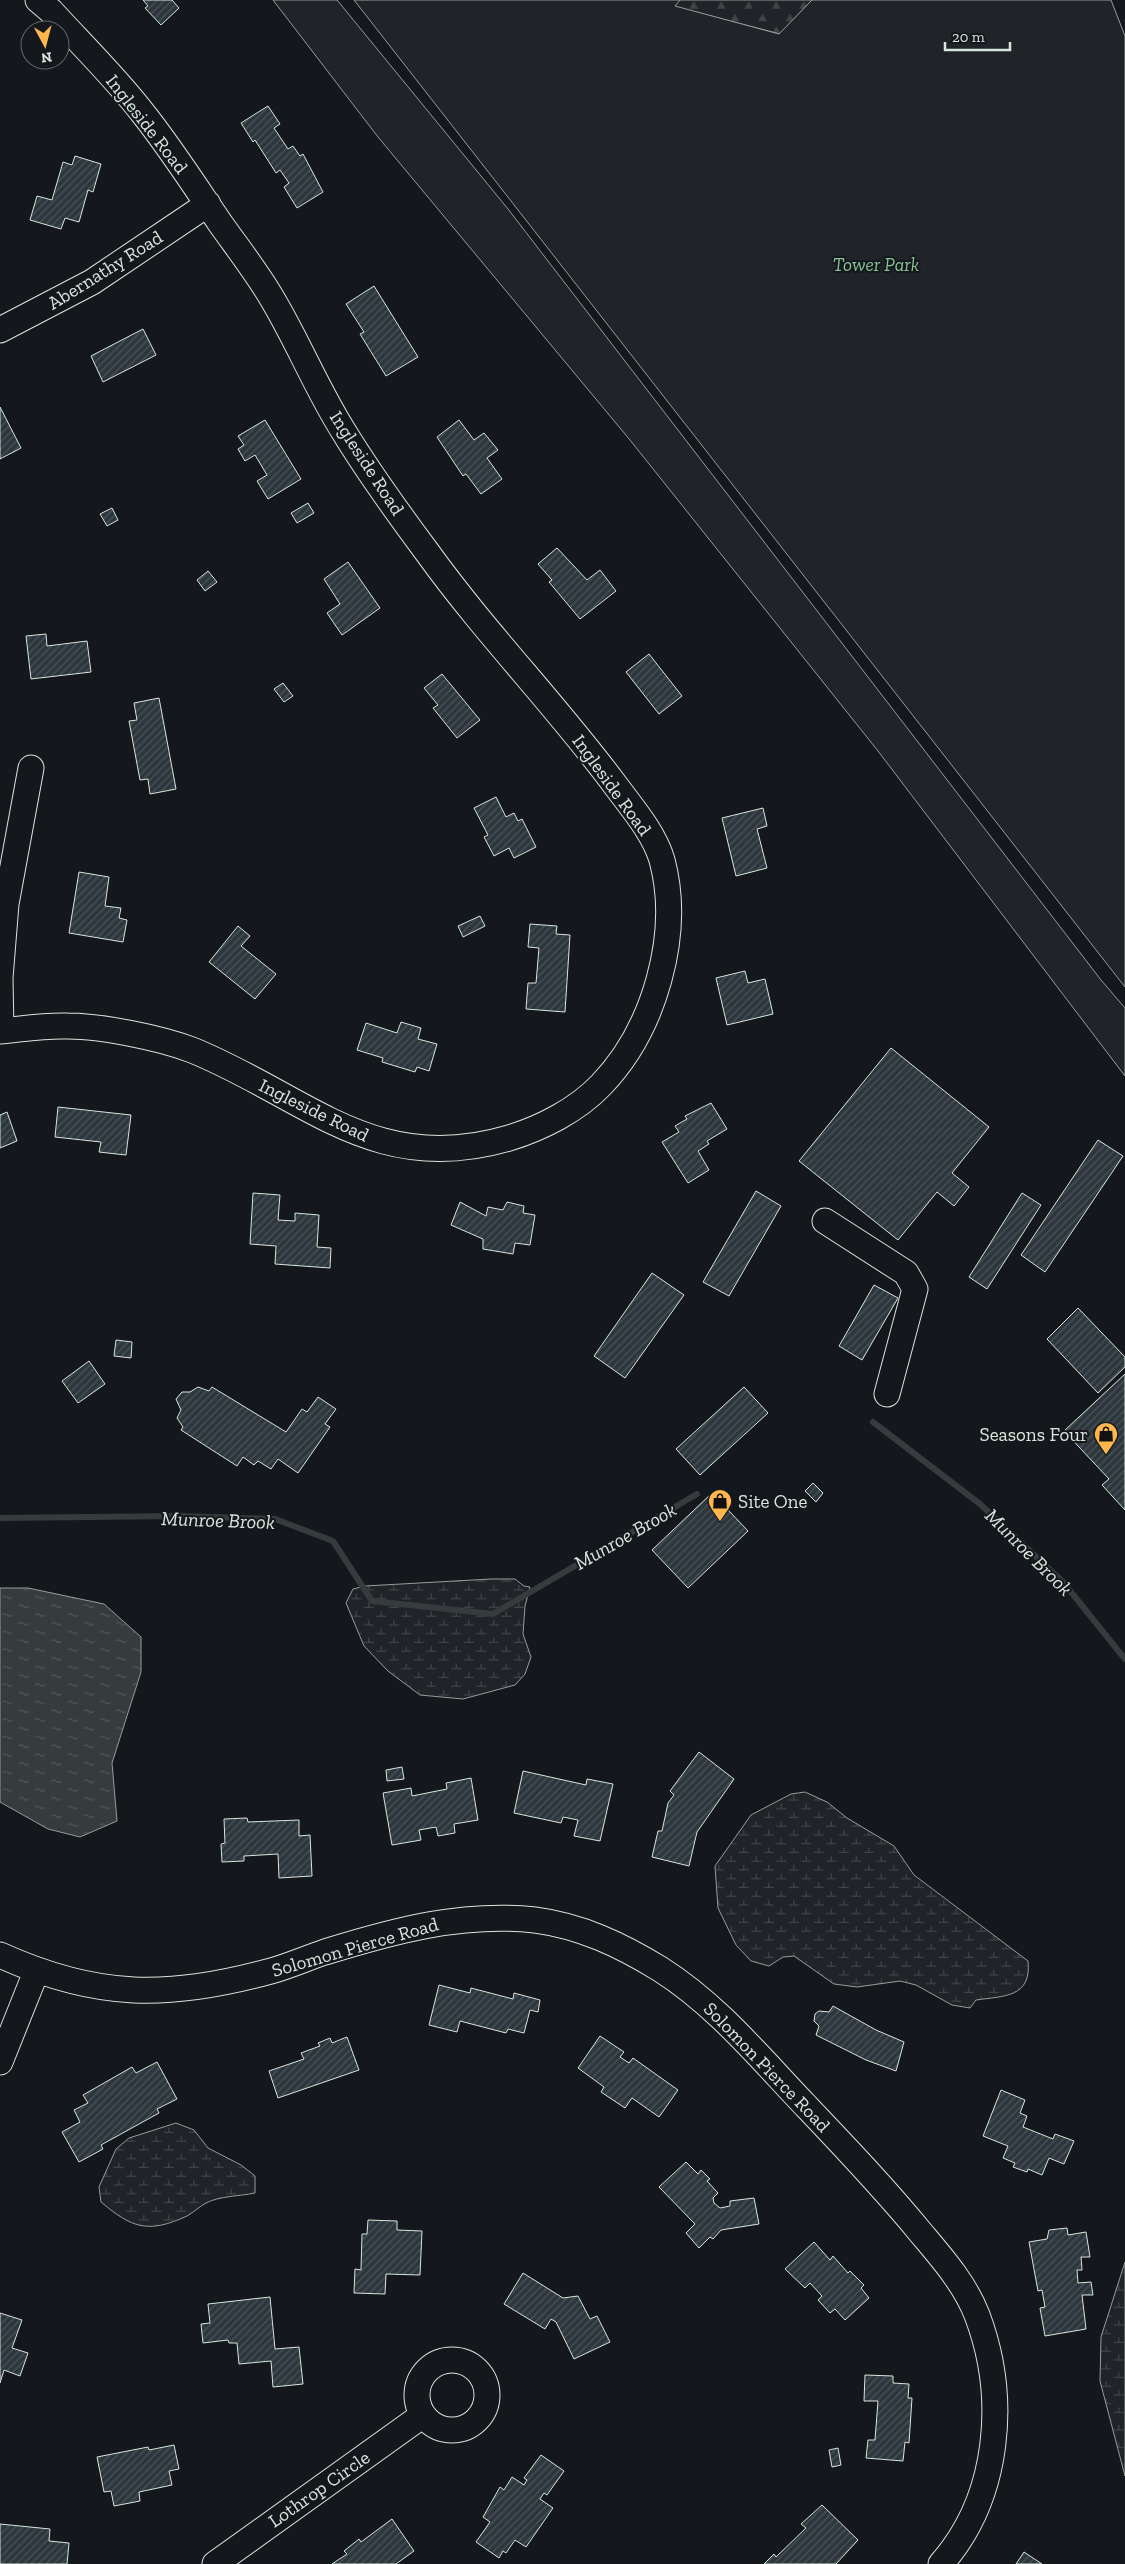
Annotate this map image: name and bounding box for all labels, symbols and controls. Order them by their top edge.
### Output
north arrow [20,20,70,70]
scale bar [945,20,1010,52]
text: 20 m [952,28,985,46]
text: N [40,48,53,67]
street label: Ingleside Road [101,70,193,179]
street label: Abernathy Road [43,225,167,314]
park label: Tower Park [833,253,919,276]
street label: Ingleside Road [325,407,410,520]
street label: Ingleside Road [568,730,657,841]
street label: Ingleside Road [255,1073,373,1147]
shop icon: Seasons Four [1093,1421,1119,1455]
place label: Seasons Four [980,1423,1088,1446]
shop icon: Site One [707,1488,733,1522]
place label: Site One [738,1490,807,1513]
water label: Munroe Brook [570,1497,680,1575]
water label: Munroe Brook [980,1503,1078,1601]
water label: Munroe Brook [161,1506,275,1534]
street label: Solomon Pierce Road [269,1912,441,1982]
street label: Solomon Pierce Road [699,1997,835,2137]
street label: Lothrop Circle [264,2446,374,2532]

